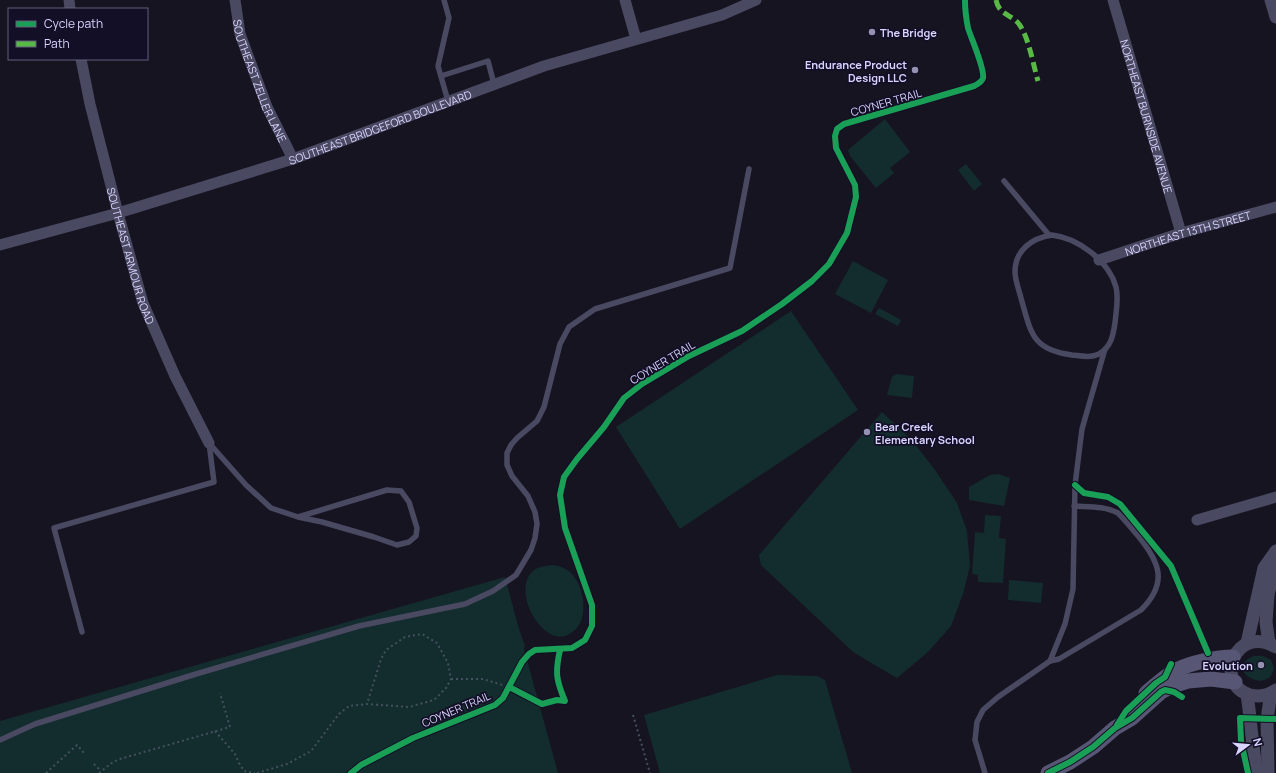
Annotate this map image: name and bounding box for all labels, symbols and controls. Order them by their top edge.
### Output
legend [8,8,148,60]
text: Cycle path [44,15,103,32]
street label: SOUTHEAST ZELLER LANE [230,18,291,145]
place label: The Bridge [880,25,937,40]
marker: The Bridge [867,27,877,37]
text: Path [44,35,70,52]
street label: NORTHEAST BURNSIDE AVENUE [1117,37,1176,195]
place label: Endurance Product Design LLC [805,57,907,85]
marker: Endurance Product Design LLC [910,65,920,75]
street label: COYNER TRAIL [849,85,924,119]
street label: SOUTHEAST BRIDGEFORD BOULEVARD [287,86,473,167]
street label: SOUTHEAST ARMOUR ROAD [104,186,159,326]
street label: NORTHEAST 13TH STREET [1123,207,1253,259]
street label: COYNER TRAIL [627,337,698,387]
place label: Bear Creek Elementary School [875,419,975,447]
marker: Bear Creek Elementary School [862,427,872,437]
place label: Evolution [1202,658,1253,673]
marker: Evolution [1256,660,1266,670]
street label: COYNER TRAIL [419,688,493,730]
north arrow [1228,725,1268,765]
text: N [1250,736,1266,748]

